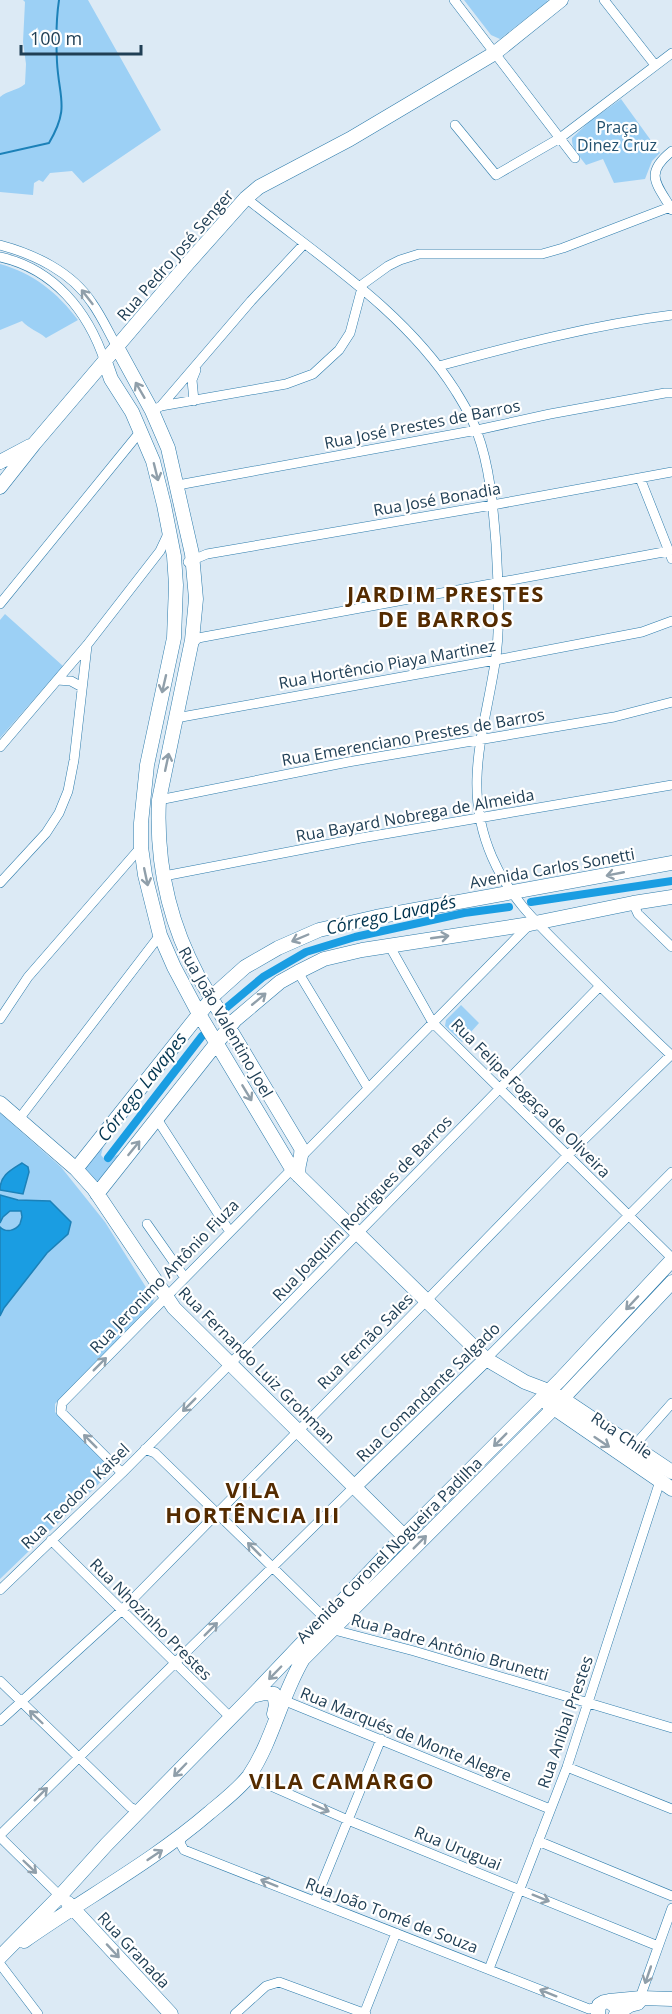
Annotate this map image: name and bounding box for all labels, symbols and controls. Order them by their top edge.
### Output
scale bar [21,18,141,56]
text: 100 m [30,26,82,50]
park label: Praça Dinez Cruz [577,116,657,156]
street label: Rua Pedro José Senger [112,184,239,326]
one-way arrow [81,289,94,305]
one-way arrow [134,381,145,399]
street label: Rua José Prestes de Barros [322,394,522,454]
one-way arrow [150,462,162,481]
street label: Rua José Bonadia [372,477,502,521]
district label: JARDIM PRESTES DE BARROS [345,578,545,633]
street label: Rua Hortêncio Piaya Martinez [277,634,497,694]
one-way arrow [157,675,169,694]
street label: Rua Emerenciano Prestes de Barros [280,703,546,771]
one-way arrow [162,752,173,772]
street label: Rua Bayard Nobrega de Almeida [294,783,536,847]
street label: Avenida Carlos Sonetti [468,843,636,893]
one-way arrow [141,867,152,886]
one-way arrow [605,869,625,880]
water label: Córrego Lavapés [324,888,458,940]
one-way arrow [430,931,449,942]
one-way arrow [292,933,310,944]
street label: Rua João Valentino Joel [174,943,278,1101]
one-way arrow [250,992,266,1005]
street label: Rua Felipe Fogaça de Oliveira [446,1013,616,1183]
water label: Córrego Lavapes [91,1027,192,1146]
one-way arrow [242,1084,254,1101]
street label: Rua Joaquim Rodrigues de Barros [267,1111,457,1305]
one-way arrow [127,1140,140,1156]
street label: Rua Jeronimo Antônio Fiuza [85,1194,243,1358]
street label: Rua Fernando Luiz Grohman [174,1282,340,1448]
street label: Rua Fernão Sales [312,1288,418,1394]
one-way arrow [625,1295,639,1310]
street label: Rua Comandante Salgado [351,1317,505,1467]
one-way arrow [93,1357,108,1372]
one-way arrow [181,1398,196,1413]
street label: Rua Chile [587,1406,657,1464]
one-way arrow [82,1433,97,1448]
one-way arrow [493,1433,508,1447]
one-way arrow [593,1436,610,1448]
street label: Rua Teodoro Kaisel [16,1438,134,1554]
street label: Avenida Coronel Nogueira Padilha [291,1452,487,1648]
district label: VILA HORTÊNCIA III [165,1474,341,1529]
one-way arrow [412,1534,427,1549]
one-way arrow [247,1542,262,1557]
street label: Rua Nhozinho Prestes [85,1553,217,1685]
street label: Rua Padre Antônio Brunetti [349,1608,551,1686]
one-way arrow [204,1621,219,1636]
street label: Rua Anibal Prestes [532,1653,598,1791]
one-way arrow [267,1666,282,1681]
street label: Rua Marqués de Monte Alegre [297,1681,515,1787]
one-way arrow [29,1710,44,1725]
one-way arrow [173,1763,187,1778]
district label: VILA CAMARGO [249,1765,435,1795]
one-way arrow [34,1787,49,1802]
one-way arrow [311,1803,330,1814]
street label: Rua Uruguai [411,1821,505,1875]
one-way arrow [146,1849,162,1861]
one-way arrow [23,1859,38,1874]
street label: Rua João Tomé de Souza [303,1872,481,1958]
one-way arrow [260,1877,279,1888]
one-way arrow [531,1893,550,1904]
street label: Rua Granada [93,1907,175,1993]
one-way arrow [106,1943,120,1958]
one-way arrow [641,1965,652,1984]
one-way arrow [539,1987,558,1998]

